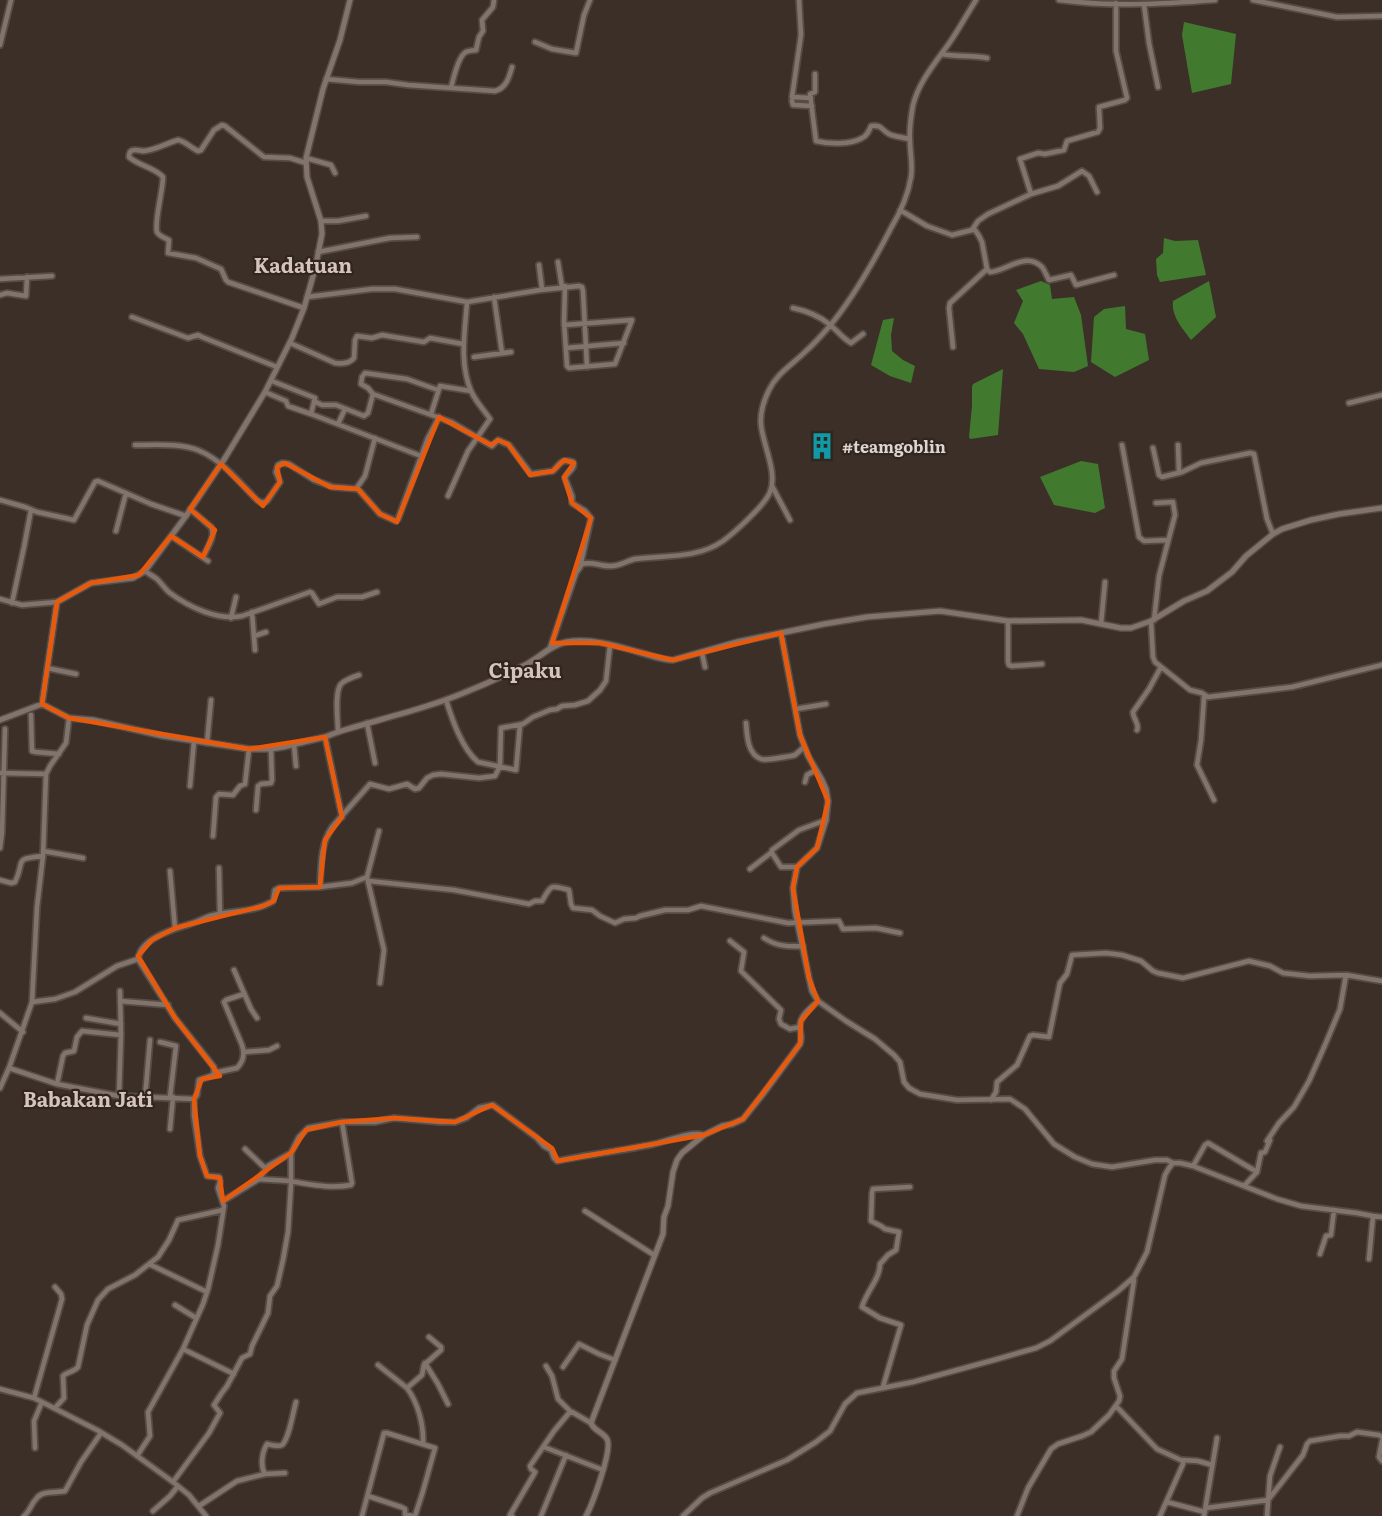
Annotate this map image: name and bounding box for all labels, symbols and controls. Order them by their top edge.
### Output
district label: Kadatuan [254,249,352,279]
building icon: #teamgoblin [807,431,837,461]
place label: #teamgoblin [842,434,946,458]
district label: Cipaku [488,654,562,684]
district label: Babakan Jati [23,1083,153,1113]

